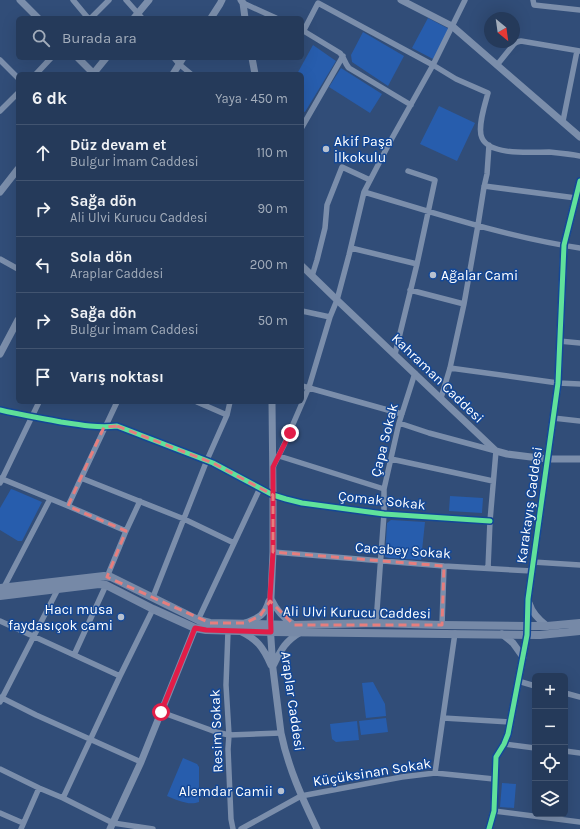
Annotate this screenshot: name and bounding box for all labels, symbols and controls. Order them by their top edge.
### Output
north arrow [484,12,520,48]
search box [16,16,304,60]
icon: search [30,27,52,49]
text: Burada ara [62,29,137,47]
text: 6 dk [32,88,67,108]
text: Yaya · 450 m [215,91,288,106]
place label: Akif Paşa İlkokulu [334,133,393,166]
text: Düz devam et [70,136,167,154]
icon: ahead [32,142,54,164]
marker: Akif Paşa İlkokulu [321,144,331,154]
text: 110 m [256,145,288,160]
text: Bulgur İmam Caddesi [70,154,199,169]
text: Sağa dön [70,192,137,210]
icon: right [32,198,54,220]
text: 90 m [257,201,288,216]
text: Ali Ulvi Kurucu Caddesi [70,210,208,225]
text: Sola dön [70,248,132,266]
icon: left [32,254,54,276]
text: 200 m [250,257,288,272]
text: Araplar Caddesi [70,266,163,281]
place label: Ağalar Cami [441,267,518,284]
marker: Ağalar Cami [428,270,438,280]
text: Sağa dön [70,304,137,322]
icon: right [32,310,54,332]
text: 50 m [258,313,288,328]
text: Bulgur İmam Caddesi [70,322,199,337]
street label: Kahraman Caddesi [388,330,487,427]
icon: arrive [32,366,54,388]
text: Varış noktası [70,368,164,386]
street label: Çapa Sokak [367,402,402,479]
route end [281,424,299,442]
street label: Karakayış Caddesi [513,446,546,564]
street label: Çomak Sokak [337,487,427,514]
street label: Cacabey Sokak [354,539,452,562]
place label: Hacı musa faydasıçok cami [8,601,113,634]
street label: Ali Ulvi Kurucu Caddesi [283,603,431,622]
marker: Hacı musa faydasıçok cami [116,612,126,622]
street label: Araplar Caddesi [277,650,308,752]
map controls [532,673,568,817]
button: + [532,673,568,709]
street label: Resim Sokak [207,689,226,773]
route start [152,703,170,721]
button: − [532,709,568,745]
button: locate [532,745,568,781]
street label: Küçüksinan Sokak [312,755,433,790]
button: layers [532,781,568,817]
place label: Alemdar Camii [179,783,273,800]
marker: Alemdar Camii [276,786,286,796]

